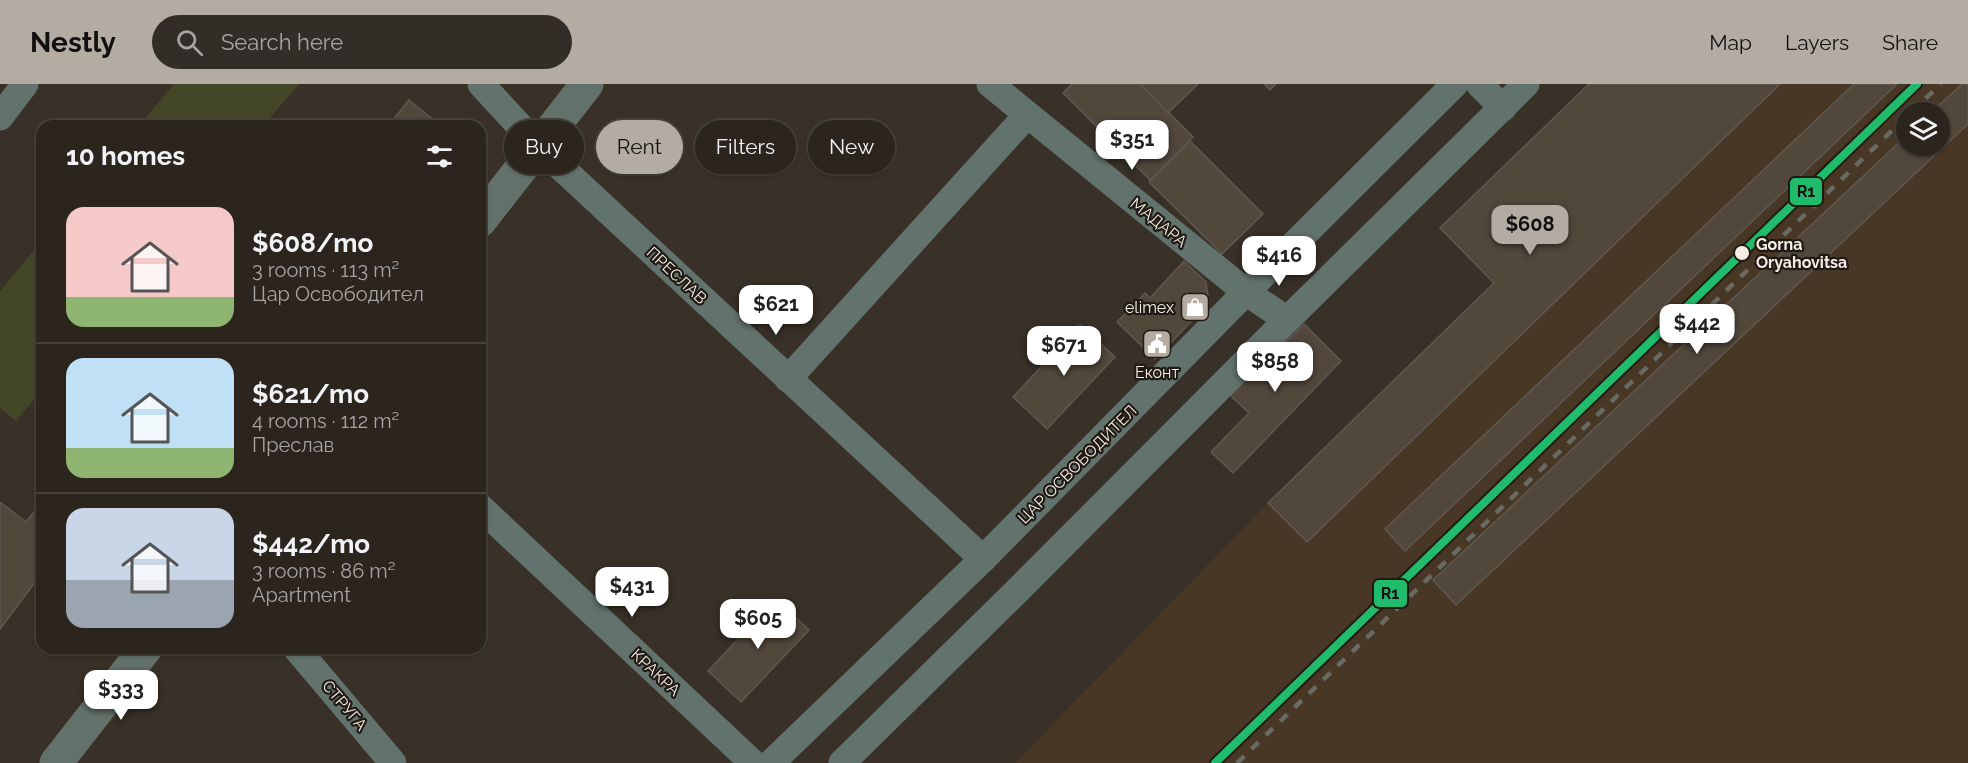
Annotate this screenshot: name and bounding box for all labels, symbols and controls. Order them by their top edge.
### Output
search box [152,15,572,69]
text: Nestly [30,26,116,59]
icon: search [173,26,206,59]
text: Search here [221,29,343,55]
text: Map [1709,30,1752,55]
text: Layers [1785,30,1849,55]
text: Share [1882,30,1938,55]
map controls [1896,102,1950,156]
button: layers [1896,102,1950,156]
chip: Buy [504,120,584,174]
chip: Rent [596,120,683,174]
chip: Filters [695,120,796,174]
chip: New [808,120,895,174]
pin: $351 [1096,120,1168,171]
text: $351 [1110,127,1154,151]
icon: filters [423,140,456,173]
text: 10 homes [66,141,185,171]
line badge: R1 [1789,177,1823,206]
text: R1 [1797,182,1815,201]
street label: МАДАРА [1126,194,1191,251]
pin: $608 [1494,205,1566,256]
text: $608 [1505,212,1555,236]
text: $608/mo [252,228,373,258]
icon: home [114,231,186,303]
place label: Gorna Oryahovitsa [1756,235,1847,272]
pin: $416 [1243,236,1315,287]
street label: ПРЕСЛАВ [643,243,711,308]
text: $416 [1256,243,1302,267]
marker: Gorna Oryahovitsa [1733,244,1751,262]
text: 3 rooms · 113 m² [252,258,399,282]
text: Цар Освободител [252,282,424,306]
pin: $621 [740,285,812,336]
shop icon: elimex [1179,291,1211,323]
text: $621 [753,292,799,316]
place label: elimex [1125,298,1174,317]
pin: $442 [1661,304,1733,355]
text: $442 [1674,311,1720,335]
pin: $671 [1028,326,1100,377]
public building icon: Еконт [1141,328,1173,360]
text: $671 [1041,333,1087,357]
pin: $858 [1239,342,1311,393]
text: $858 [1251,349,1299,373]
place label: Еконт [1135,363,1179,382]
text: $621/mo [252,379,369,409]
icon: home [114,382,186,454]
street label: ЦАР ОСВОБОДИТЕЛ [1014,401,1141,528]
text: 4 rooms · 112 m² [252,409,399,433]
text: Преслав [252,433,334,457]
text: $442/mo [252,529,370,559]
icon: home [114,532,186,604]
text: 3 rooms · 86 m² [252,559,395,583]
pin: $431 [596,567,668,618]
text: $431 [609,574,655,598]
line badge: R1 [1373,579,1408,608]
text: Apartment [252,583,351,607]
text: R1 [1381,584,1399,603]
pin: $605 [722,599,794,650]
text: $605 [734,606,782,630]
street label: КРАКРА [627,645,684,700]
pin: $333 [85,670,157,721]
street label: СТРУГА [318,676,371,734]
text: $333 [98,677,144,701]

